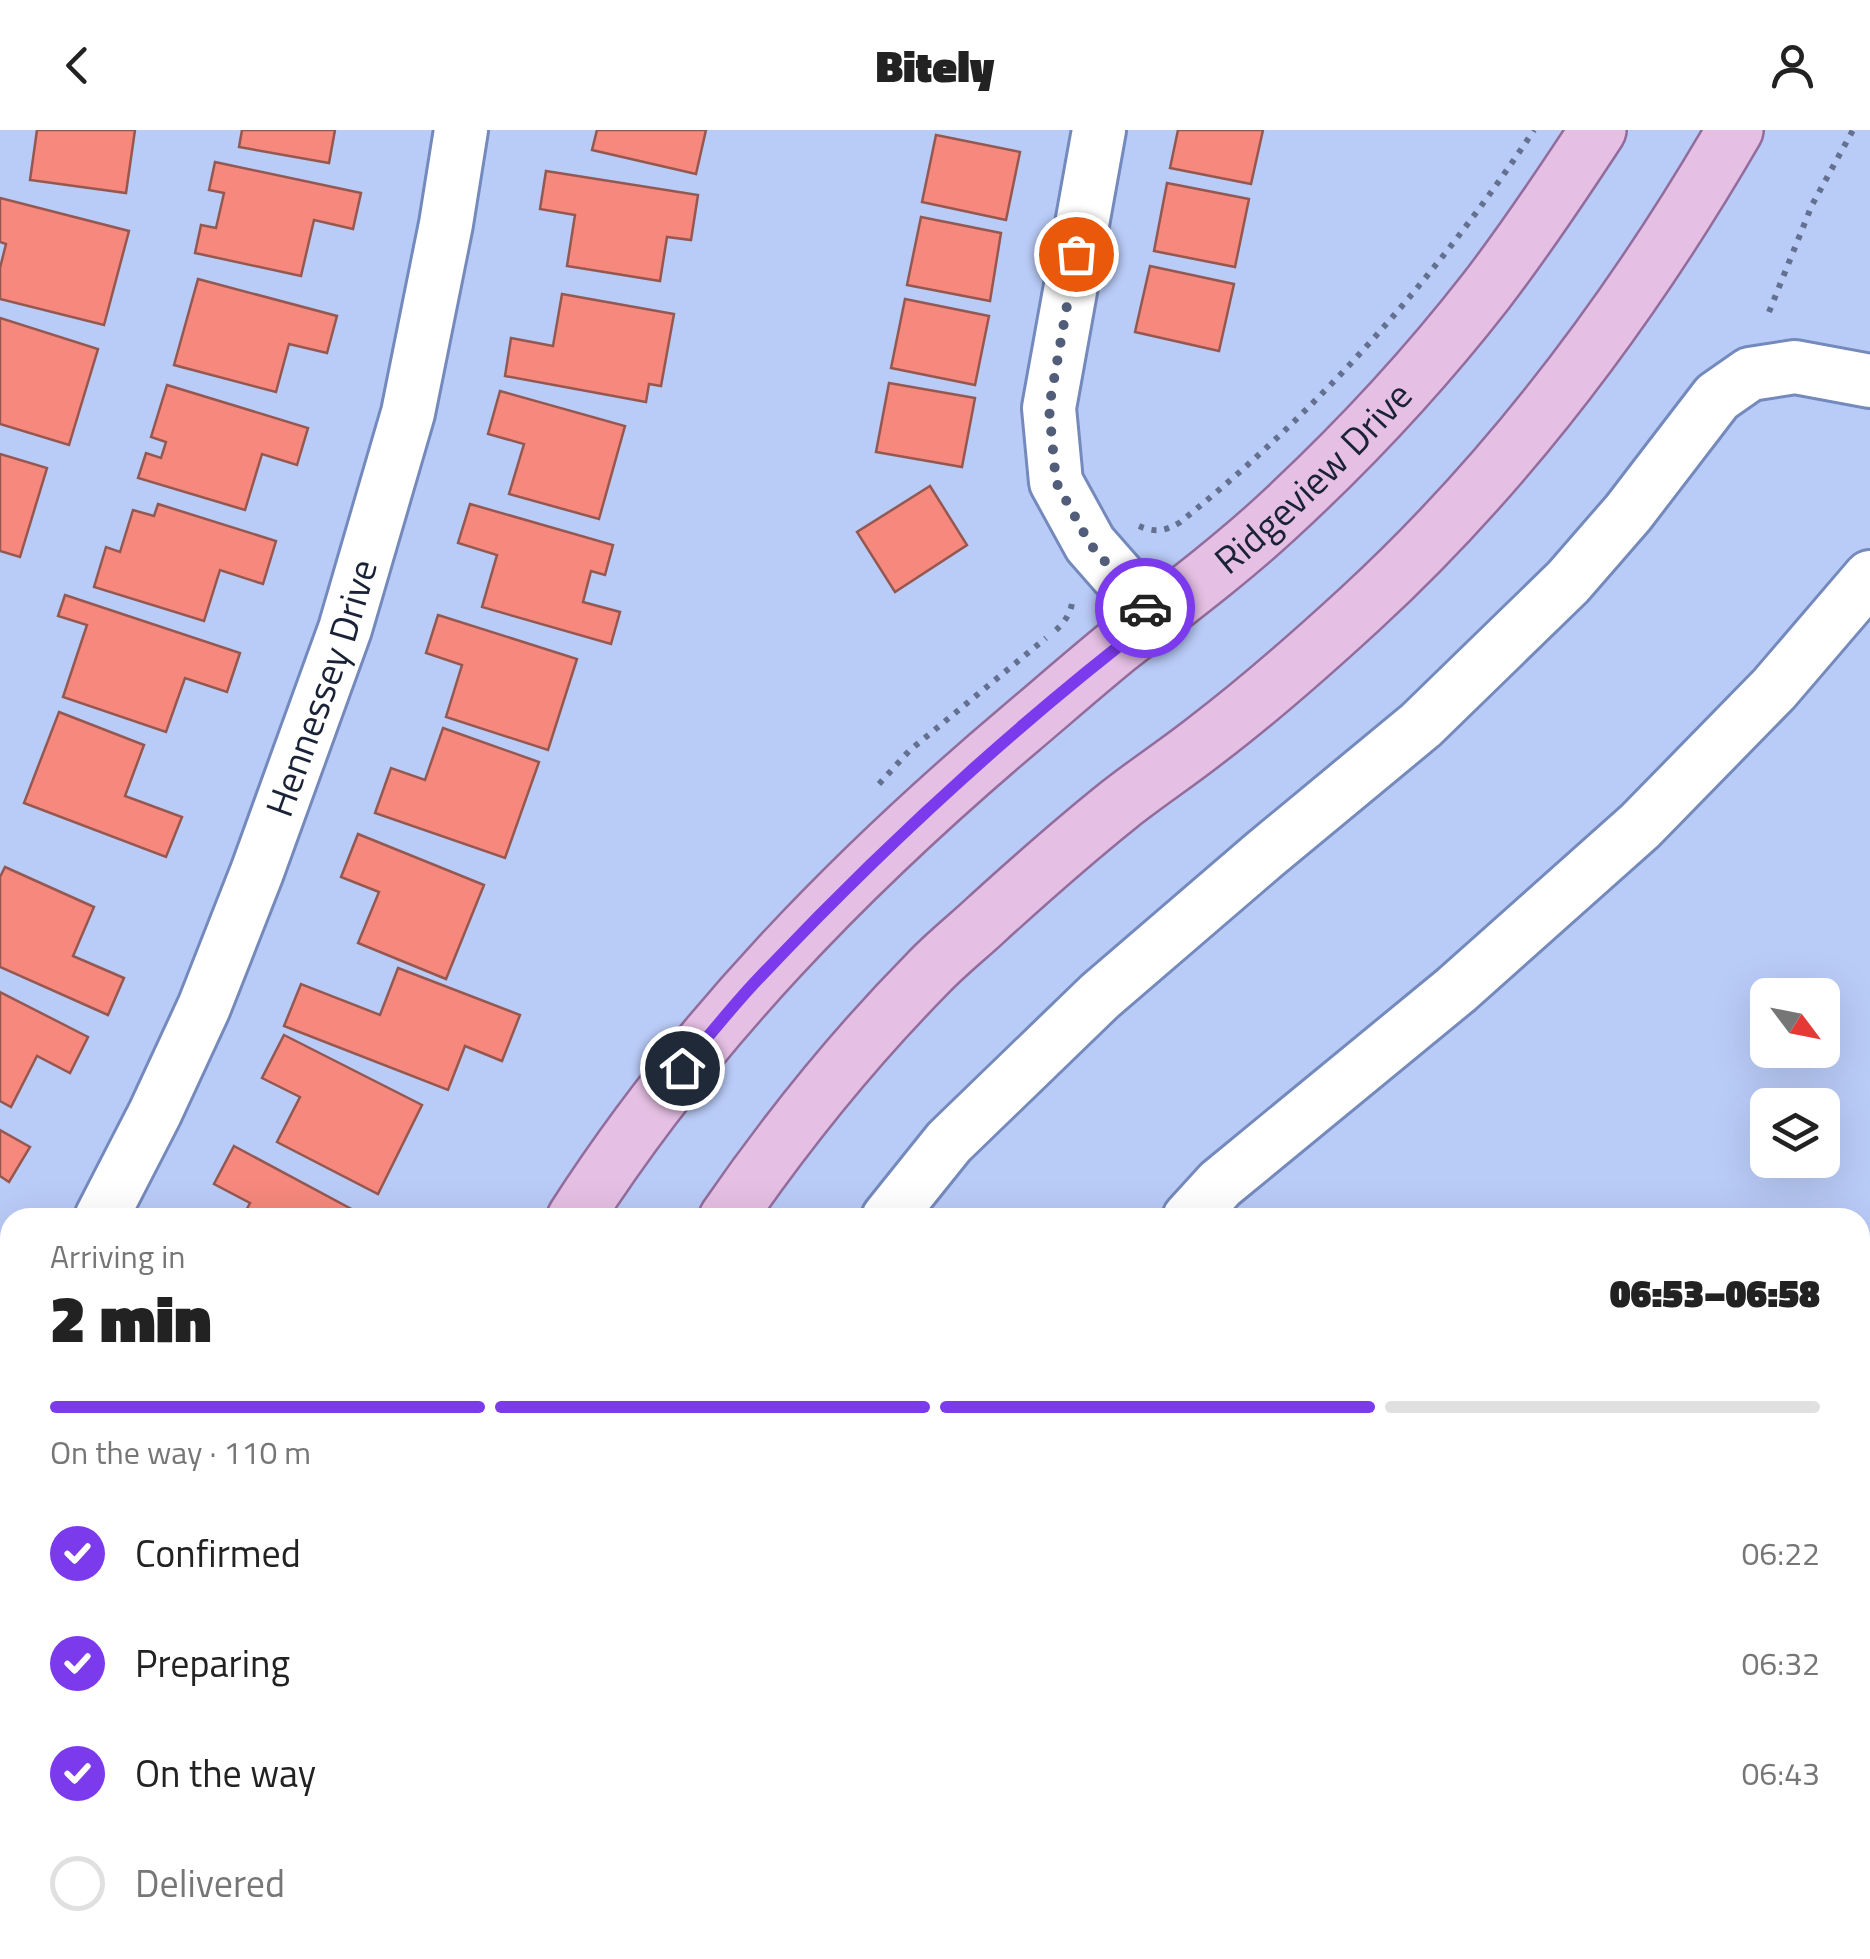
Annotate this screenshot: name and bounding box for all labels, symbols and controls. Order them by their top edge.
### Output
text: Bitely [876,31,994,99]
icon: back [50,38,105,93]
icon: person [1765,38,1820,93]
pin [1034,212,1119,297]
icon: bag [1049,227,1104,282]
street label: Ridgeview Drive [1201,368,1425,588]
street label: Hennessey Drive [249,552,392,824]
courier [1095,558,1195,658]
icon: car [1118,581,1173,636]
north arrow [1750,978,1840,1068]
map controls [1750,978,1840,1178]
pin [640,1026,725,1111]
icon: home [655,1041,710,1096]
button: layers [1750,1088,1840,1178]
text: Arriving in [50,1232,186,1280]
text: 06:53–06:58 [1610,1264,1820,1322]
text: 2 min [50,1268,211,1367]
text: On the way · 110 m [50,1428,311,1476]
text: Confirmed [135,1524,301,1582]
icon: check [50,1526,105,1581]
text: 06:22 [1741,1529,1820,1577]
text: Preparing [135,1634,290,1692]
icon: check [50,1636,105,1691]
text: 06:32 [1741,1639,1820,1687]
text: On the way [135,1744,316,1802]
icon: check [50,1746,105,1801]
text: 06:43 [1741,1749,1820,1797]
text: Delivered [135,1854,285,1912]

